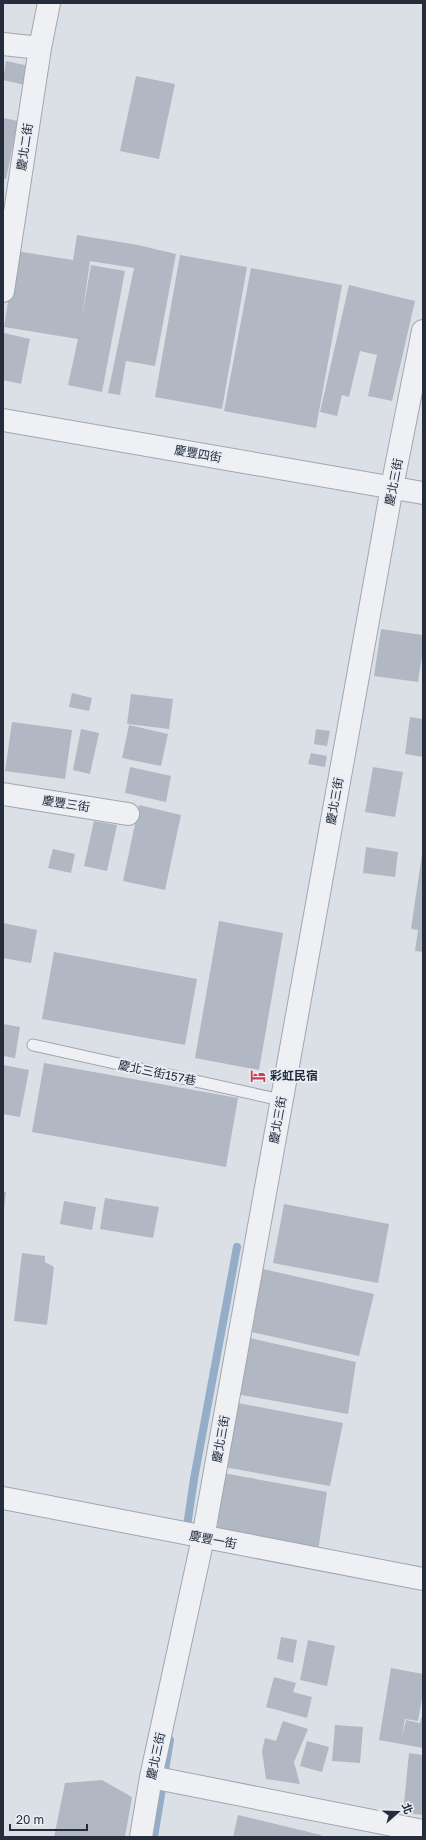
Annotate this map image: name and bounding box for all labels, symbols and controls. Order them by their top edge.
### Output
street label: 慶北二街 [13,122,36,172]
street label: 慶豐四街 [173,442,223,465]
street label: 慶北三街 [382,457,405,507]
street label: 慶北三街 [323,776,346,826]
street label: 慶豐三街 [41,792,91,815]
street label: 慶北三街157巷 [117,1057,197,1088]
hotel icon: 彩虹民宿 [249,1067,267,1085]
place label: 彩虹民宿 [270,1068,318,1083]
street label: 慶北三街 [266,1095,289,1145]
street label: 慶北三街 [209,1414,232,1464]
street label: 慶豐一街 [188,1528,238,1551]
street label: 慶北三街 [143,1731,168,1781]
north arrow [378,1792,418,1832]
text: 北 [400,1801,416,1816]
scale bar [10,1806,87,1832]
text: 20 m [16,1812,44,1827]

